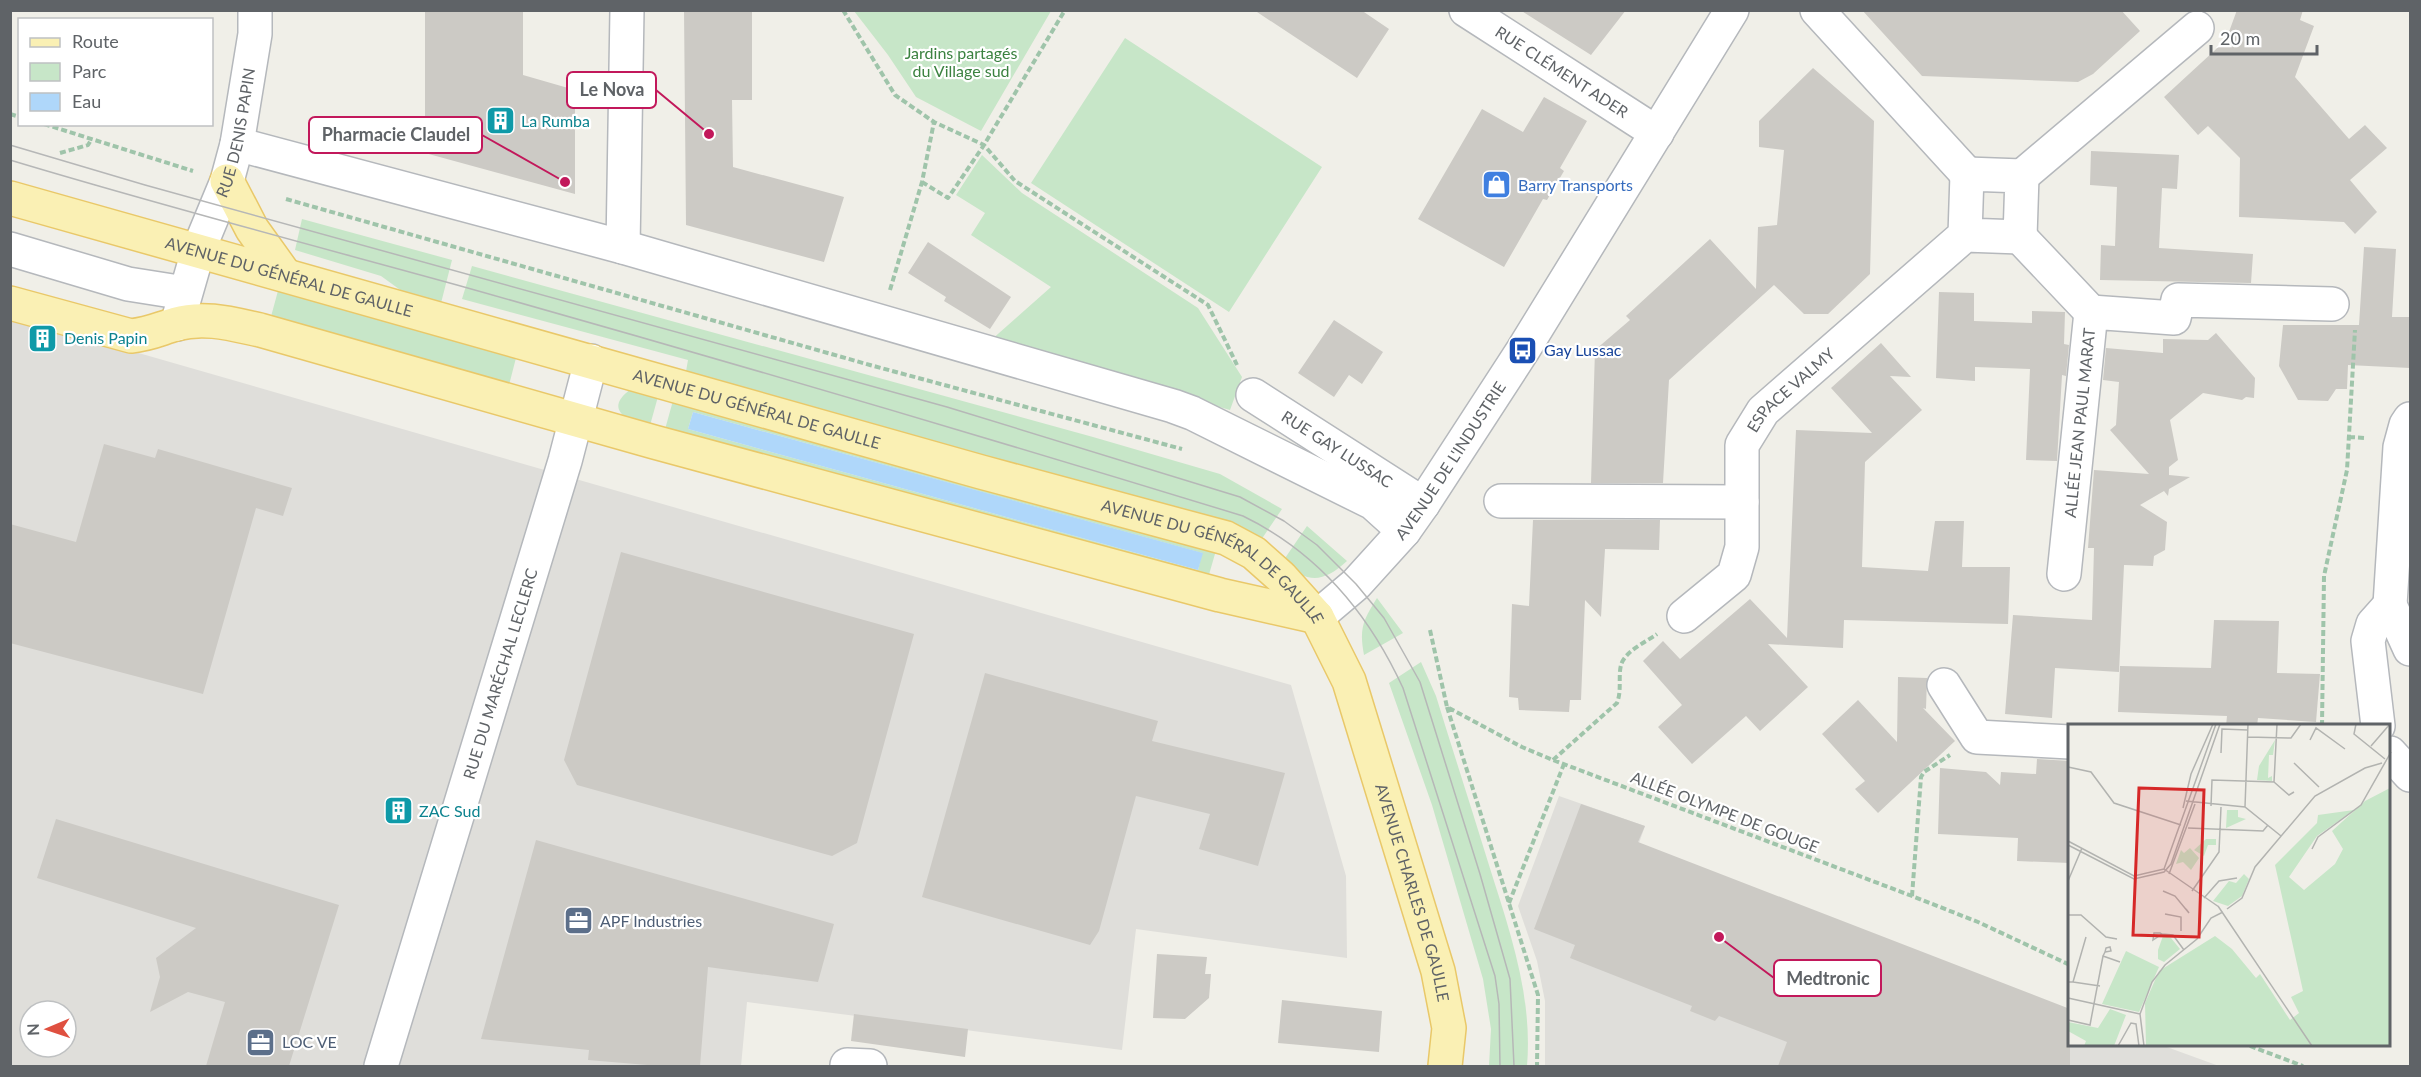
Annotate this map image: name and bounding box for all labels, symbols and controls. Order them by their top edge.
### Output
legend [18,18,213,126]
scale bar [2211,18,2318,56]
street label: RUE CLÉMENT ADER [1492,22,1632,121]
text: 20 m [2220,27,2260,49]
text: Route [72,30,119,52]
park label: Jardins partagés du Village sud [905,43,1017,80]
text: Parc [72,60,107,82]
street label: RUE DENIS PAPIN [211,66,258,200]
callout: Le Nova [567,72,656,108]
text: Le Nova [580,78,644,100]
text: Eau [72,90,101,112]
building icon: La Rumba [484,105,516,137]
place label: La Rumba [521,111,590,130]
callout: Pharmacie Claudel [309,117,482,153]
text: Pharmacie Claudel [322,123,470,145]
shop icon: Barry Transports [1481,169,1513,201]
place label: Barry Transports [1518,175,1633,194]
street label: AVENUE DU GÉNÉRAL DE GAULLE [164,232,415,320]
building icon: Denis Papin [27,322,59,354]
street label: ALLÉE JEAN PAUL MARAT [2060,326,2098,518]
place label: Denis Papin [64,328,147,347]
bus stop icon: Gay Lussac [1507,334,1539,366]
place label: Gay Lussac [1544,340,1622,359]
street label: ESPACE VALMY [1742,343,1838,435]
street label: AVENUE DU GÉNÉRAL DE GAULLE [631,364,883,452]
street label: AVENUE DE L'INDUSTRIE [1391,378,1509,543]
street label: RUE GAY LUSSAC [1278,406,1397,491]
street label: AVENUE DU GÉNÉRAL DE GAULLE [1100,495,1328,626]
street label: RUE DU MARÉCHAL LECLERC [459,566,541,781]
inset map [2068,724,2391,1047]
street label: ALLÉE OLYMPE DE GOUGE [1628,767,1822,856]
street label: AVENUE CHARLES DE GAULLE [1372,781,1454,1003]
building icon: ZAC Sud [382,795,414,827]
place label: ZAC Sud [419,801,480,820]
office icon: APF Industries [563,905,595,937]
place label: APF Industries [600,911,702,930]
callout: Medtronic [1774,960,1881,996]
text: Medtronic [1786,967,1870,989]
north arrow [18,999,78,1059]
text: N [23,1023,42,1036]
office icon: LOC VE [245,1026,277,1058]
place label: LOC VE [282,1032,337,1051]

